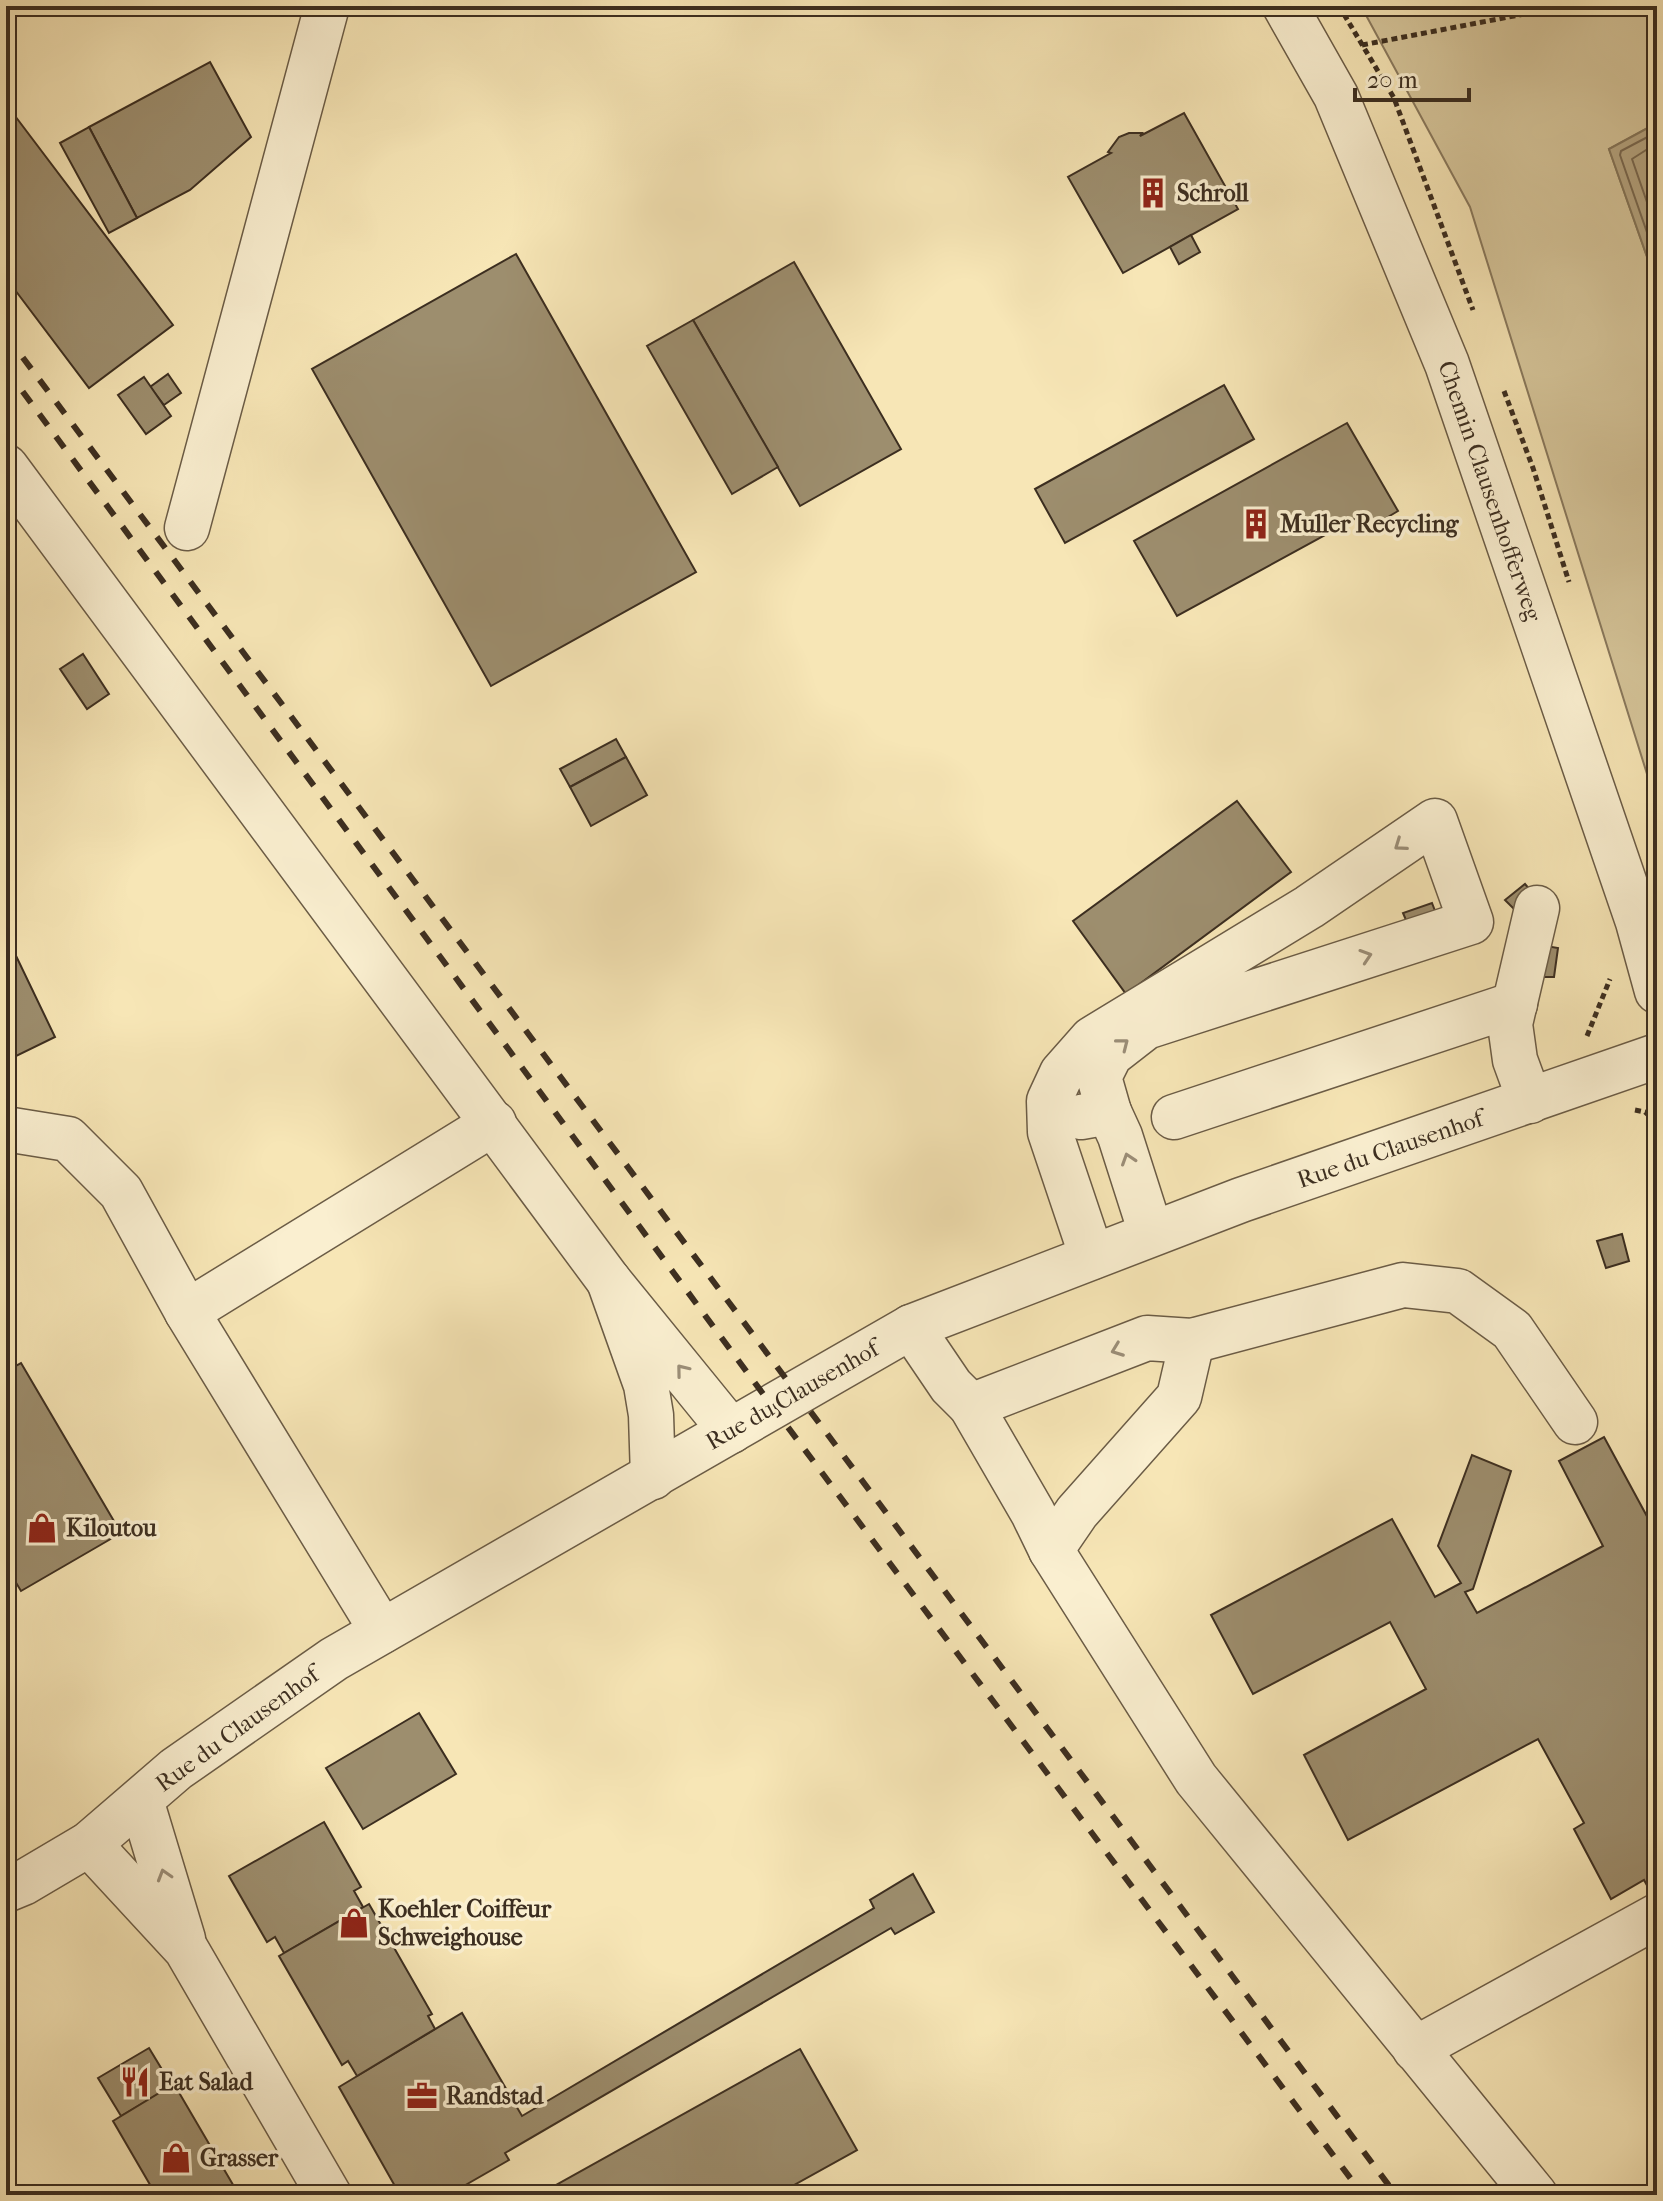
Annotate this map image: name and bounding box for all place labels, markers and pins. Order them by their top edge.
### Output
building icon: Schroll [1136,176,1170,210]
place label: Schroll [1177,179,1249,207]
building icon: Muller Recycling [1239,507,1273,541]
place label: Muller Recycling [1280,510,1460,538]
shop icon: Kiloutou [25,1511,59,1545]
place label: Kiloutou [66,1514,157,1542]
place label: Koehler Coiffeur Schweighouse [378,1895,552,1951]
shop icon: Koehler Coiffeur Schweighouse [337,1906,371,1940]
restaurant icon: Eat Salad [118,2065,152,2099]
place label: Eat Salad [159,2068,254,2096]
office icon: Randstad [405,2079,439,2113]
place label: Randstad [446,2082,544,2110]
shop icon: Grasser [159,2141,193,2175]
place label: Grasser [200,2144,279,2172]

